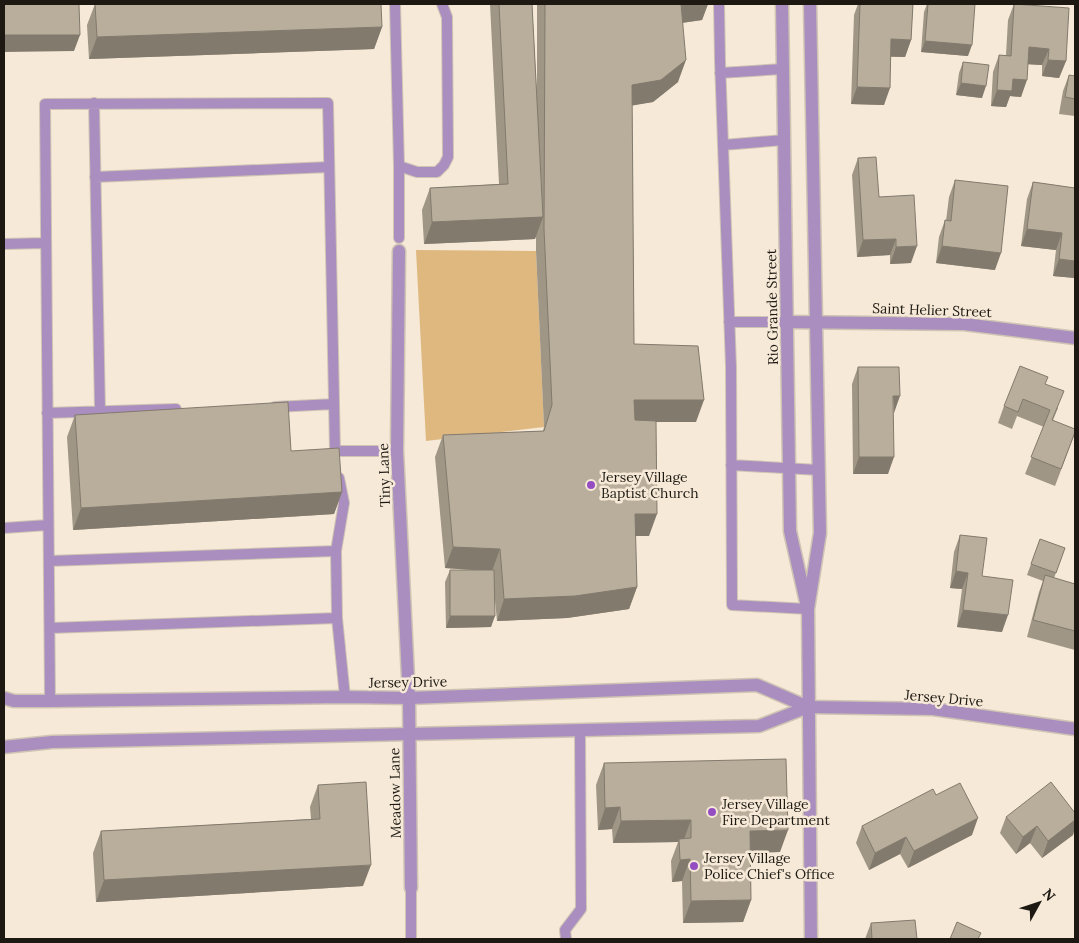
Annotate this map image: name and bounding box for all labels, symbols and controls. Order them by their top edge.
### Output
street label: Rio Grande Street [762,248,782,365]
street label: Saint Helier Street [872,299,993,321]
street label: Tiny Lane [374,442,394,507]
place label: Jersey Village Baptist Church [600,468,699,502]
marker: Jersey Village Baptist Church [585,479,597,491]
street label: Jersey Drive [367,672,448,692]
street label: Jersey Drive [903,686,984,710]
street label: Meadow Lane [385,747,405,838]
place label: Jersey Village Fire Department [721,795,830,829]
marker: Jersey Village Fire Department [706,806,718,818]
place label: Jersey Village Police Chief's Office [703,849,835,883]
marker: Jersey Village Police Chief's Office [688,860,700,872]
north arrow [1014,878,1064,928]
text: N [1039,885,1059,905]

